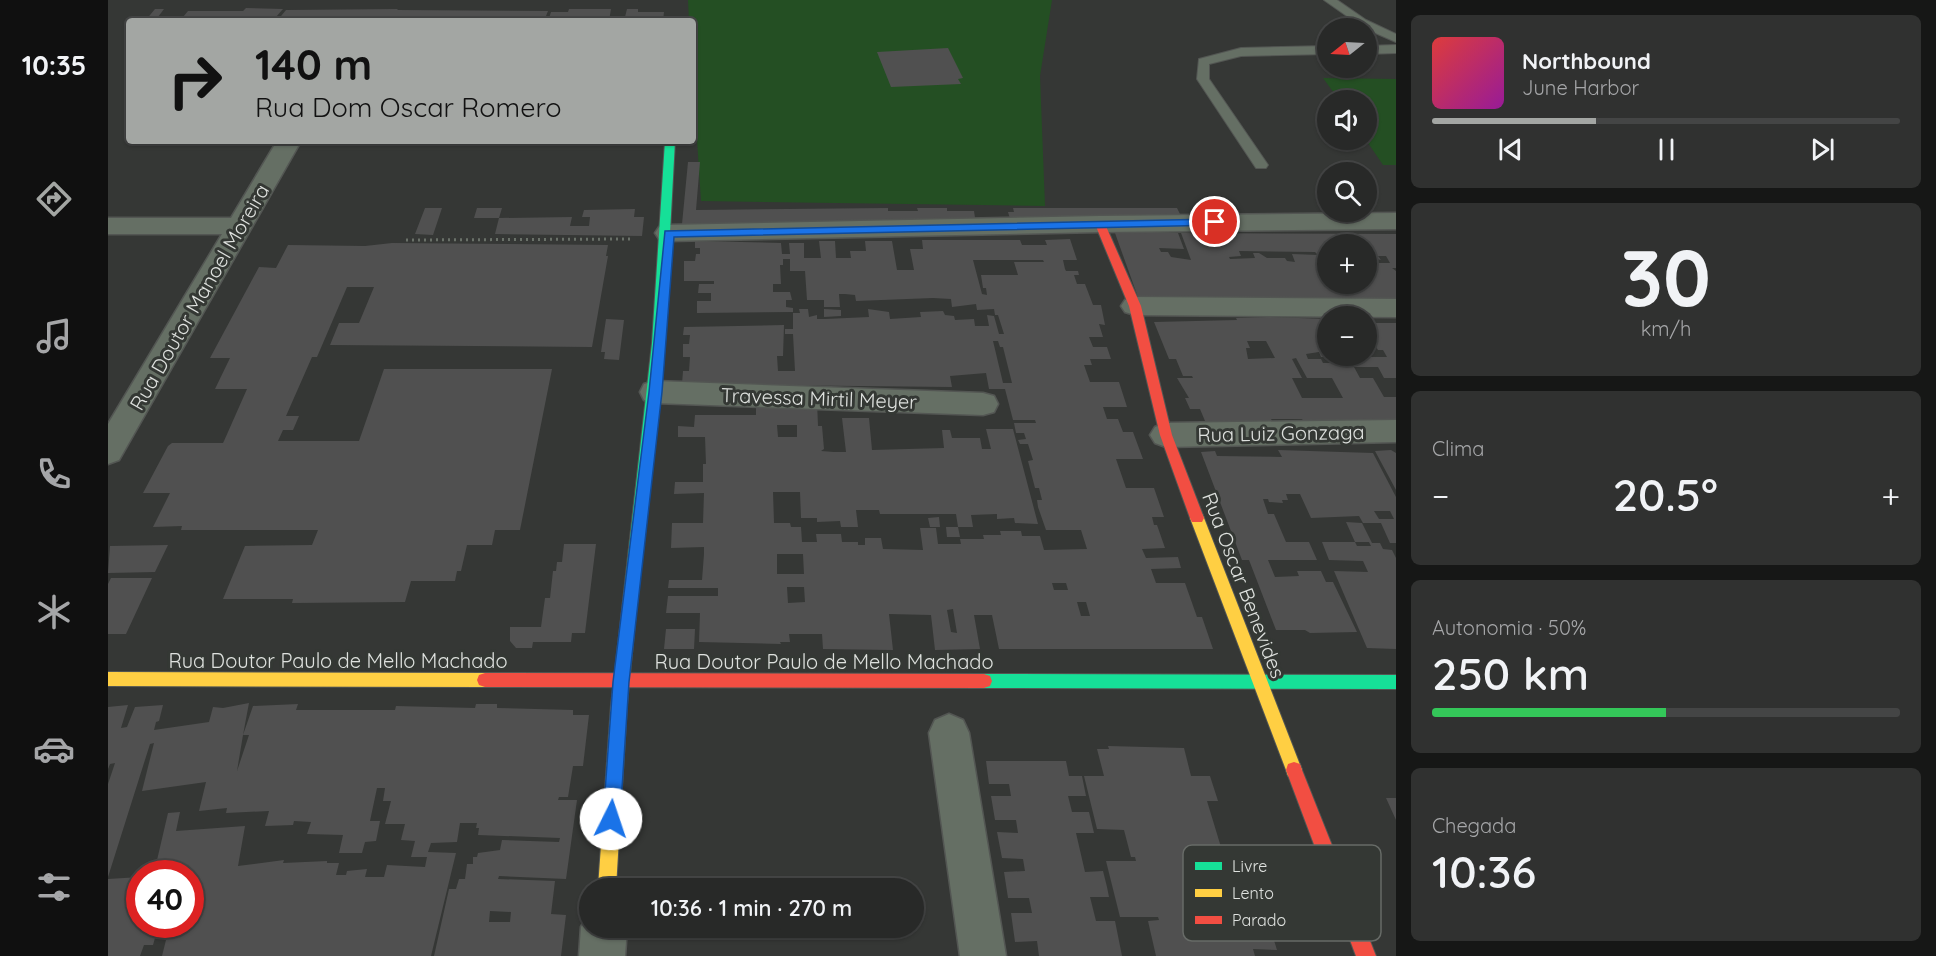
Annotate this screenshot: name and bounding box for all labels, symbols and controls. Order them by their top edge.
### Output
north arrow [1317,18,1377,78]
map controls [1317,18,1377,366]
text: 140 m [255,38,372,91]
icon: right [156,42,234,120]
text: Northbound [1522,47,1651,75]
text: 10:35 [22,48,86,82]
text: June Harbor [1522,75,1639,100]
text: Rua Dom Oscar Romero [255,90,562,124]
button: sound [1317,90,1377,150]
icon: previous [1494,133,1527,166]
icon: pause [1650,133,1683,166]
icon: next [1806,133,1839,166]
button: search [1317,162,1377,222]
icon: directions [33,178,75,220]
street label: Rua Doutor Manoel Moreira [124,180,274,414]
pin [1189,196,1240,247]
icon: arrive [1198,205,1231,238]
text: 30 [1621,228,1711,326]
button: + [1317,234,1377,294]
button: − [1317,306,1377,366]
icon: music [33,315,75,357]
text: km/h [1641,316,1691,341]
street label: Travessa Mirtil Meyer [721,382,918,414]
street label: Rua Luiz Gonzaga [1197,419,1365,447]
text: Clima [1432,436,1484,461]
icon: phone [33,453,75,495]
text: 20.5° [1613,466,1718,522]
text: − [1432,475,1449,516]
text: + [1881,475,1900,516]
street label: Rua Oscar Benevides [1197,488,1291,682]
icon: climate [33,591,75,633]
text: Autonomia · 50% [1432,615,1586,640]
text: 250 km [1432,645,1589,701]
street label: Rua Doutor Paulo de Mello Machado [168,648,508,673]
street label: Rua Doutor Paulo de Mello Machado [654,649,994,674]
icon: car [33,728,75,770]
position arrow [579,787,643,851]
text: Chegada [1432,813,1516,838]
text: 10:36 [1432,843,1536,899]
legend [1183,845,1381,941]
text: Livre [1232,856,1267,876]
speed limit sign: 40 [126,860,204,938]
icon: filters [33,866,75,908]
text: Lento [1232,883,1274,903]
text: 10:36 · 1 min · 270 m [651,894,852,922]
text: Parado [1232,910,1286,930]

